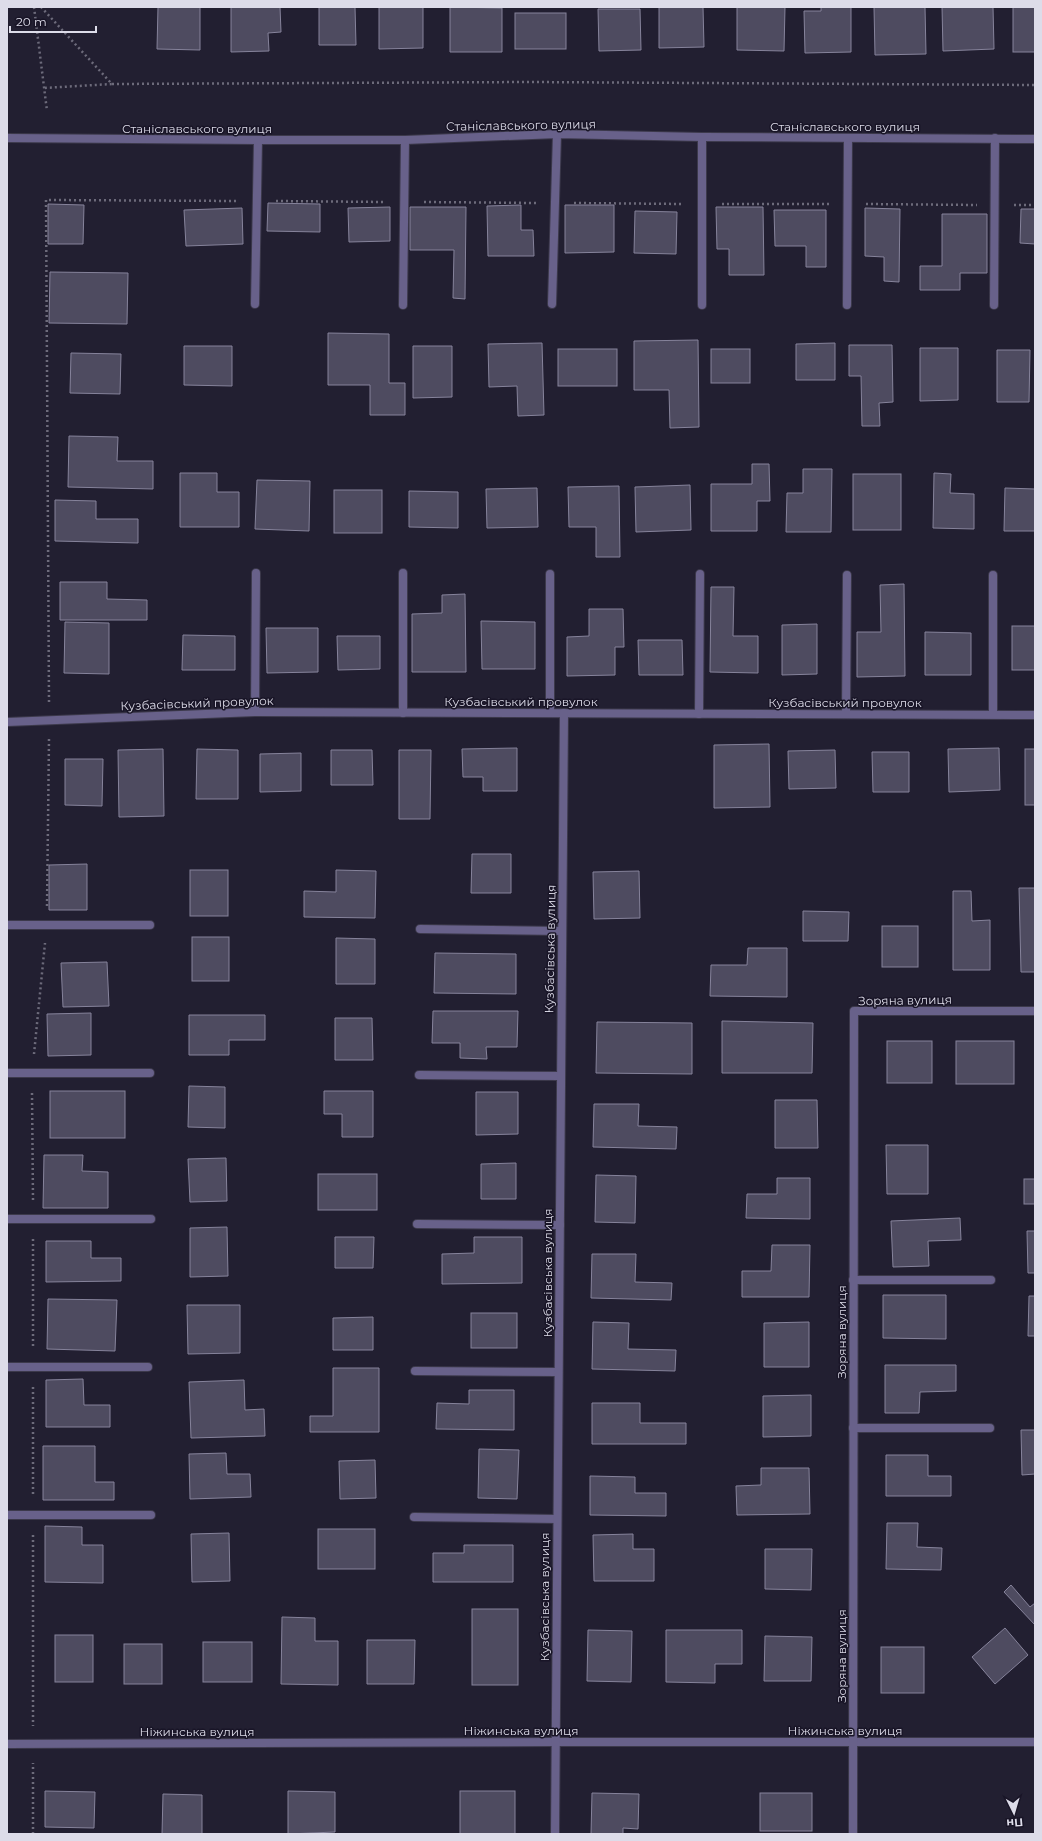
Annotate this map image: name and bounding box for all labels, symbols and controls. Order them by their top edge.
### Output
scale bar [10,8,96,34]
text: 20 m [16,14,47,29]
street label: Станіславського вулиця [446,116,596,134]
street label: Станіславського вулиця [770,119,920,134]
street label: Станіславського вулиця [122,121,272,136]
street label: Кузбасівський провулок [120,693,274,713]
street label: Кузбасівський провулок [444,694,598,709]
street label: Кузбасівський провулок [768,695,922,710]
street label: Кузбасівська вулиця [541,884,559,1014]
street label: Зоряна вулиця [858,992,952,1008]
street label: Кузбасівська вулиця [540,1209,555,1337]
street label: Зоряна вулиця [834,1285,849,1379]
street label: Кузбасівська вулиця [537,1533,552,1661]
street label: Зоряна вулиця [834,1609,849,1703]
street label: Ніжинська вулиця [464,1723,578,1738]
street label: Ніжинська вулиця [788,1723,902,1738]
street label: Ніжинська вулиця [140,1724,254,1739]
north arrow [994,1793,1034,1833]
text: Пн [1006,1815,1024,1831]

